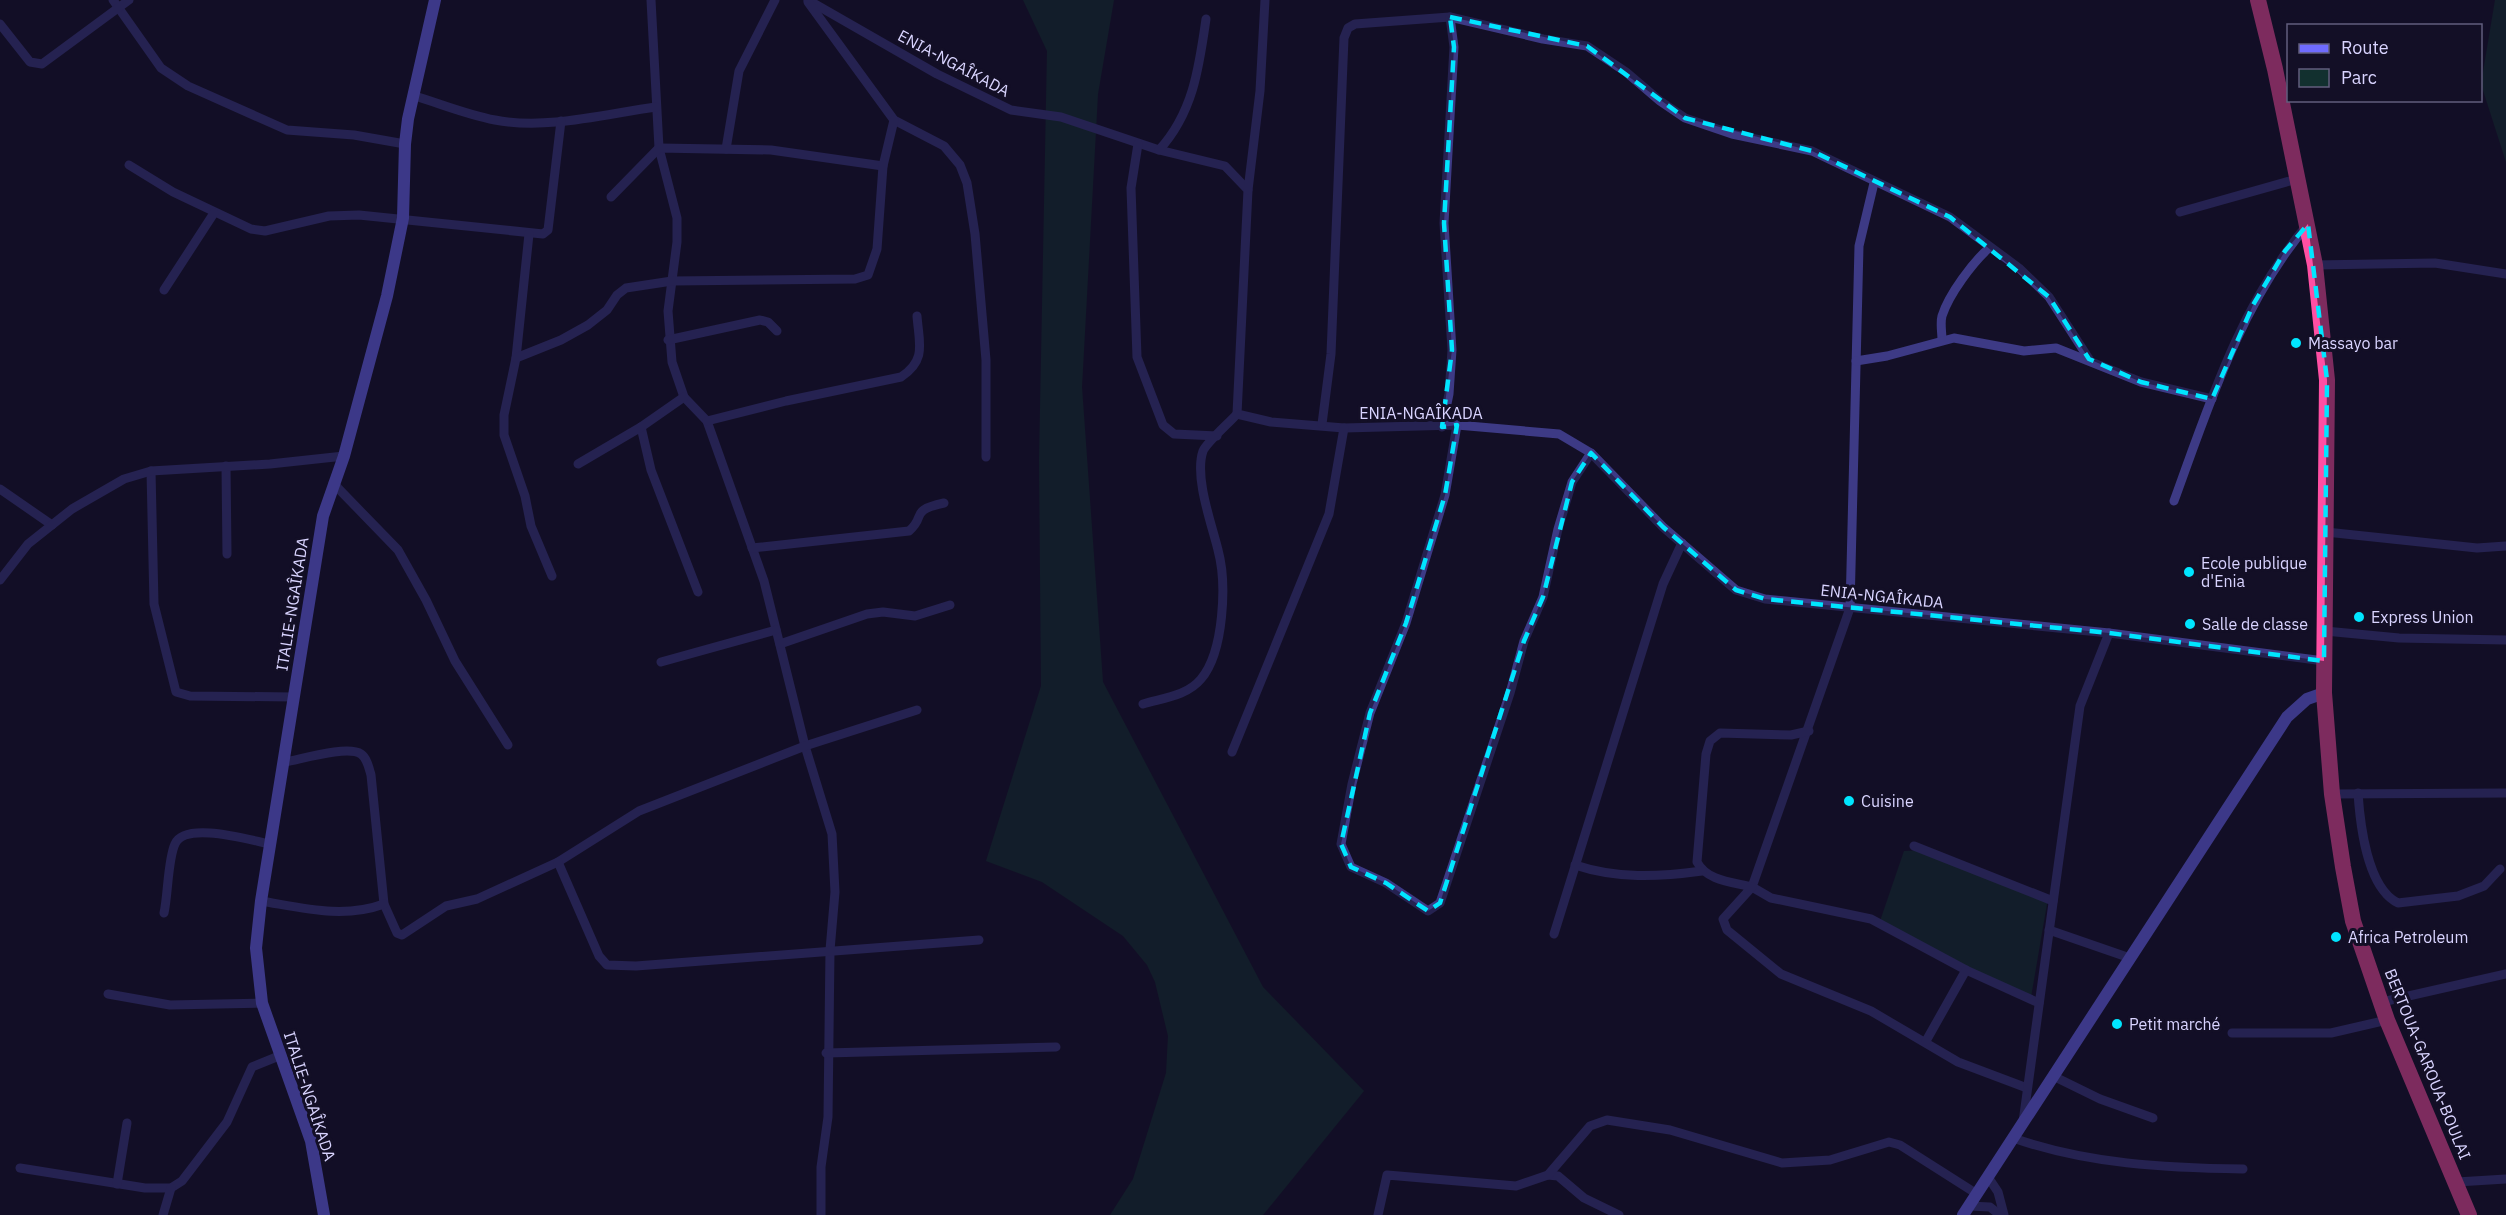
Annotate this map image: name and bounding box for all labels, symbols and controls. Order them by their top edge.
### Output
legend [2287,24,2482,102]
street label: ENIA-NGAÎKADA [895,25,1013,101]
text: Route [2341,36,2389,59]
text: Parc [2341,66,2377,89]
place label: Massayo bar [2308,333,2398,353]
marker: Massayo bar [2289,336,2303,350]
street label: ENIA-NGAÎKADA [1359,403,1483,423]
street label: ITALIE-NGAÎKADA [272,536,312,672]
place label: Ecole publique d'Enia [2201,553,2307,591]
marker: Ecole publique d'Enia [2182,565,2196,579]
street label: ENIA-NGAÎKADA [1819,580,1945,612]
place label: Express Union [2371,607,2474,627]
marker: Express Union [2352,610,2366,624]
place label: Salle de classe [2202,614,2308,634]
marker: Salle de classe [2183,617,2197,631]
place label: Cuisine [1861,791,1914,811]
marker: Cuisine [1842,794,1856,808]
place label: Africa Petroleum [2348,927,2468,947]
marker: Africa Petroleum [2329,930,2343,944]
street label: BERTOUA-GAROUA-BOULAI [2380,966,2476,1162]
place label: Petit marché [2129,1014,2221,1034]
marker: Petit marché [2110,1017,2124,1031]
street label: ITALIE-NGAÎKADA [280,1029,340,1163]

